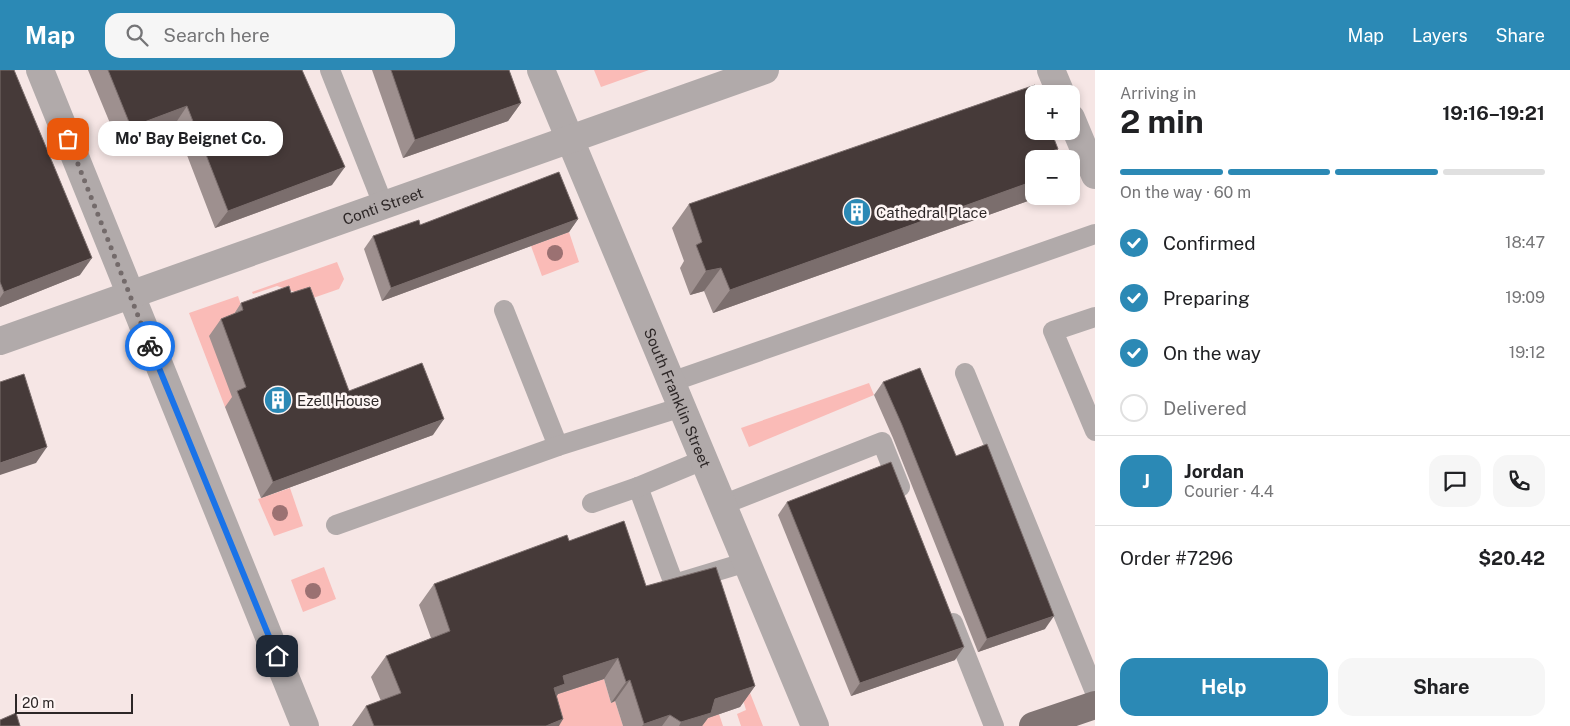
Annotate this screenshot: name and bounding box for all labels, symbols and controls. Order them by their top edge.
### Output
search box [105,13,455,58]
text: Map [25,21,75,49]
icon: search [123,21,151,49]
text: Search here [163,24,270,46]
text: Map [1348,25,1384,46]
text: Layers [1412,25,1468,46]
text: Share [1496,25,1545,46]
text: Arriving in [1120,84,1196,103]
map controls [1025,85,1080,205]
button: + [1025,85,1080,140]
text: 19:16–19:21 [1442,102,1545,124]
text: 2 min [1120,103,1204,140]
pin [47,118,89,160]
callout: Mo' Bay Beignet Co. [98,122,283,156]
icon: bag [54,125,82,153]
text: Mo' Bay Beignet Co. [115,129,266,148]
button: − [1025,150,1080,205]
street label: Conti Street [340,183,425,228]
text: On the way · 60 m [1120,183,1251,202]
building icon: Cathedral Place [842,197,872,227]
place label: Cathedral Place [876,204,987,221]
icon: check [1120,229,1148,257]
text: Confirmed [1163,232,1256,254]
text: 18:47 [1505,233,1545,252]
icon: check [1120,284,1148,312]
text: Preparing [1163,287,1250,309]
text: 19:09 [1505,288,1545,307]
courier [125,321,175,371]
street label: South Franklin Street [641,325,715,470]
icon: bike [136,332,164,360]
icon: check [1120,339,1148,367]
text: On the way [1163,342,1261,364]
text: 19:12 [1509,343,1545,362]
building icon: Ezell House [263,385,293,415]
place label: Ezell House [297,392,379,409]
text: Delivered [1163,397,1247,419]
button: chat [1429,455,1481,507]
button: phone [1493,455,1545,507]
text: Jordan [1184,460,1244,482]
text: J [1142,470,1150,492]
text: Courier · 4.4 [1184,482,1274,501]
text: Order #7296 [1120,547,1233,569]
text: $20.42 [1478,547,1545,569]
pin [256,635,298,677]
icon: home [263,642,291,670]
button: Help [1120,658,1328,716]
button: Share [1338,658,1545,716]
scale bar [15,691,132,714]
text: 20 m [22,695,54,711]

